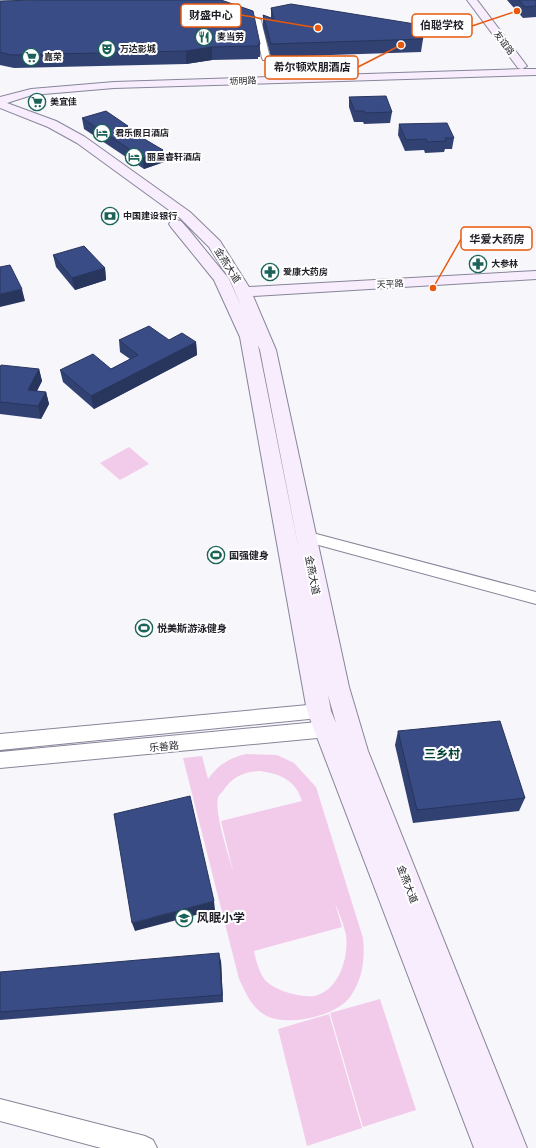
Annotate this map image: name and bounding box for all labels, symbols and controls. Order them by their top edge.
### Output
callout: 财盛中心 [181,4,241,27]
text: 财盛中心 [189,9,233,22]
callout: 伯聪学校 [412,14,472,37]
text: 伯聪学校 [420,19,464,32]
restaurant icon: 麦当劳 [194,27,214,47]
street label: 友谊路 [492,29,516,57]
place label: 麦当劳 [217,32,244,42]
theatre icon: 万达影城 [97,39,117,59]
place label: 万达影城 [120,43,156,54]
supermarket icon: 嘉荣 [21,47,41,67]
place label: 嘉荣 [44,52,62,62]
callout: 希尔顿欢朋酒店 [265,56,358,79]
text: 希尔顿欢朋酒店 [274,61,351,74]
street label: 坜明路 [229,76,257,86]
supermarket icon: 美宜佳 [27,92,47,112]
place label: 美宜佳 [50,97,77,107]
hotel icon: 君乐假日酒店 [92,123,112,143]
place label: 君乐假日酒店 [115,128,169,138]
hotel icon: 丽呈睿轩酒店 [124,147,144,167]
place label: 丽呈睿轩酒店 [147,152,201,162]
bank icon: 中国建设银行 [100,206,120,226]
place label: 中国建设银行 [123,211,178,221]
callout: 华爱大药房 [461,227,532,250]
text: 华爱大药房 [470,233,525,246]
street label: 金燕大道 [211,245,243,286]
pharmacy icon: 大参林 [468,254,488,274]
place label: 大参林 [491,259,518,269]
pharmacy icon: 爱康大药房 [260,262,280,282]
place label: 爱康大药房 [283,267,328,277]
street label: 天平路 [376,278,404,290]
sports icon: 国强健身 [206,545,226,565]
place label: 国强健身 [229,550,269,562]
street label: 金燕大道 [302,554,322,596]
sports icon: 悦美斯游泳健身 [134,618,154,638]
place label: 悦美斯游泳健身 [157,623,227,635]
street label: 乐善路 [149,740,180,754]
district label: 三乡村 [424,747,460,761]
street label: 金燕大道 [394,864,420,905]
school or university icon: 风眠小学 [174,908,194,928]
place label: 风眠小学 [197,911,245,925]

